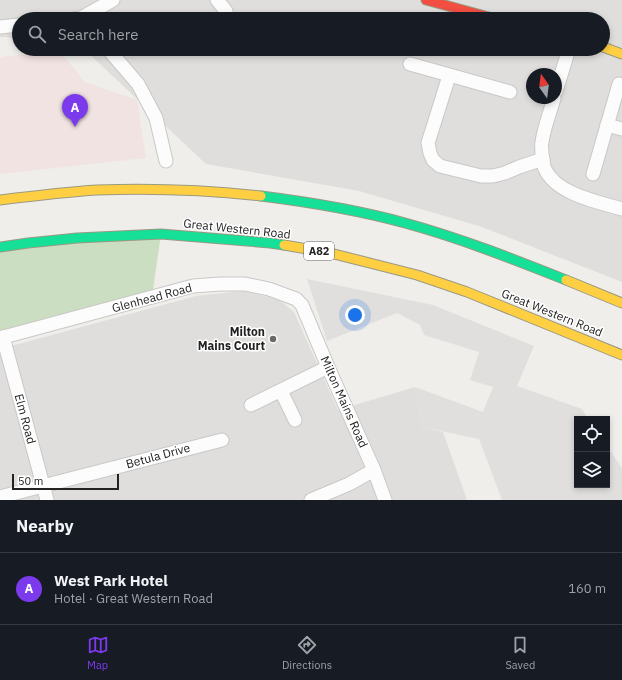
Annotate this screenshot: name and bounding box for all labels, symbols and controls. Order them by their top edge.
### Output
search box [12,12,610,56]
icon: search [26,23,48,45]
text: Search here [58,25,138,44]
north arrow [526,68,562,104]
pin: A [62,94,88,127]
street label: Great Western Road [183,215,292,242]
road number: A82 [304,242,334,260]
street label: Glenhead Road [110,280,194,315]
street label: Great Western Road [499,285,605,340]
your location [345,305,365,325]
place label: Milton Mains Court [198,324,265,353]
marker: Milton Mains Court [268,334,278,344]
street label: Milton Mains Road [318,354,371,450]
street label: Elm Road [12,392,39,446]
map controls [574,416,610,488]
button: locate [574,416,610,452]
street label: Betula Drive [124,440,192,471]
button: layers [574,452,610,488]
scale bar [12,472,119,491]
text: 50 m [18,474,43,488]
text: Nearby [16,515,74,537]
text: West Park Hotel [54,571,168,590]
text: A [25,580,33,597]
text: 160 m [568,580,606,597]
text: Hotel · Great Western Road [54,590,213,607]
tab: Map [87,634,109,672]
tab: Directions [282,634,332,672]
tab: Saved [505,634,535,672]

